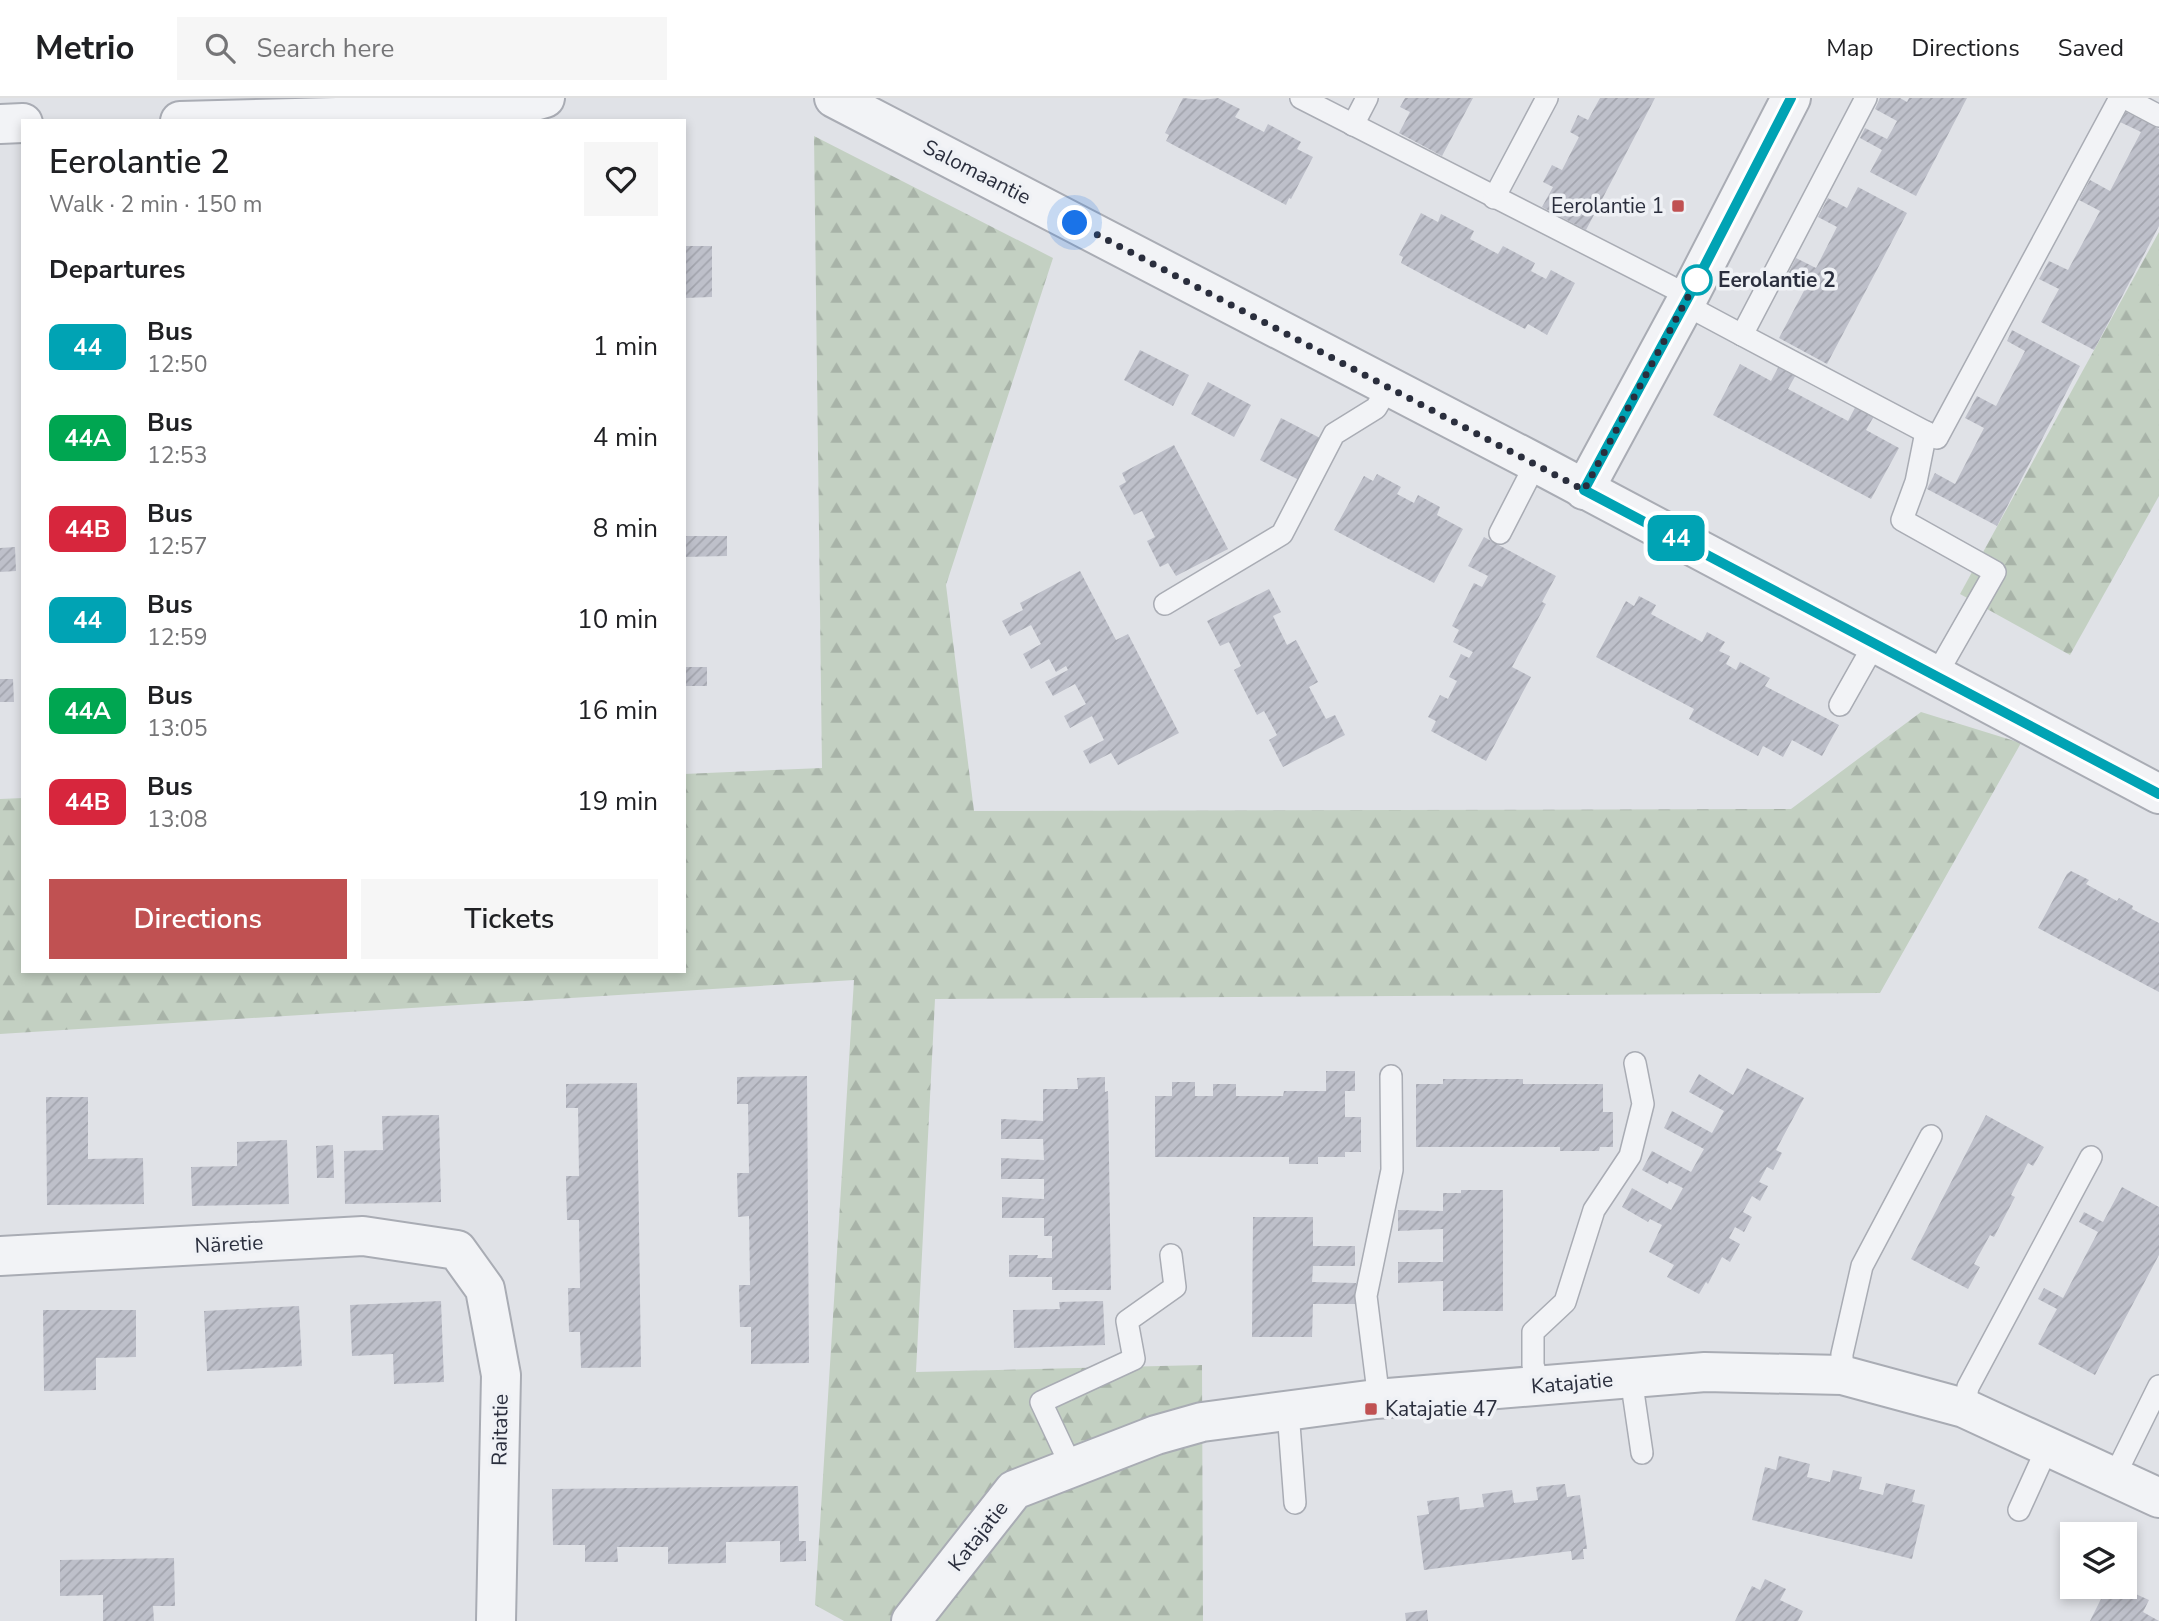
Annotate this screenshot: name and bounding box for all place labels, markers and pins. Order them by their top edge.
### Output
place label: Eerolantie 1 [1551,192,1664,220]
marker: Eerolantie 1 [1670,198,1686,214]
marker: Eerolantie 2 [1682,265,1712,295]
place label: Eerolantie 2 [1718,266,1836,294]
place label: Katajatie 47 [1385,1395,1498,1423]
marker: Katajatie 47 [1363,1401,1379,1417]

